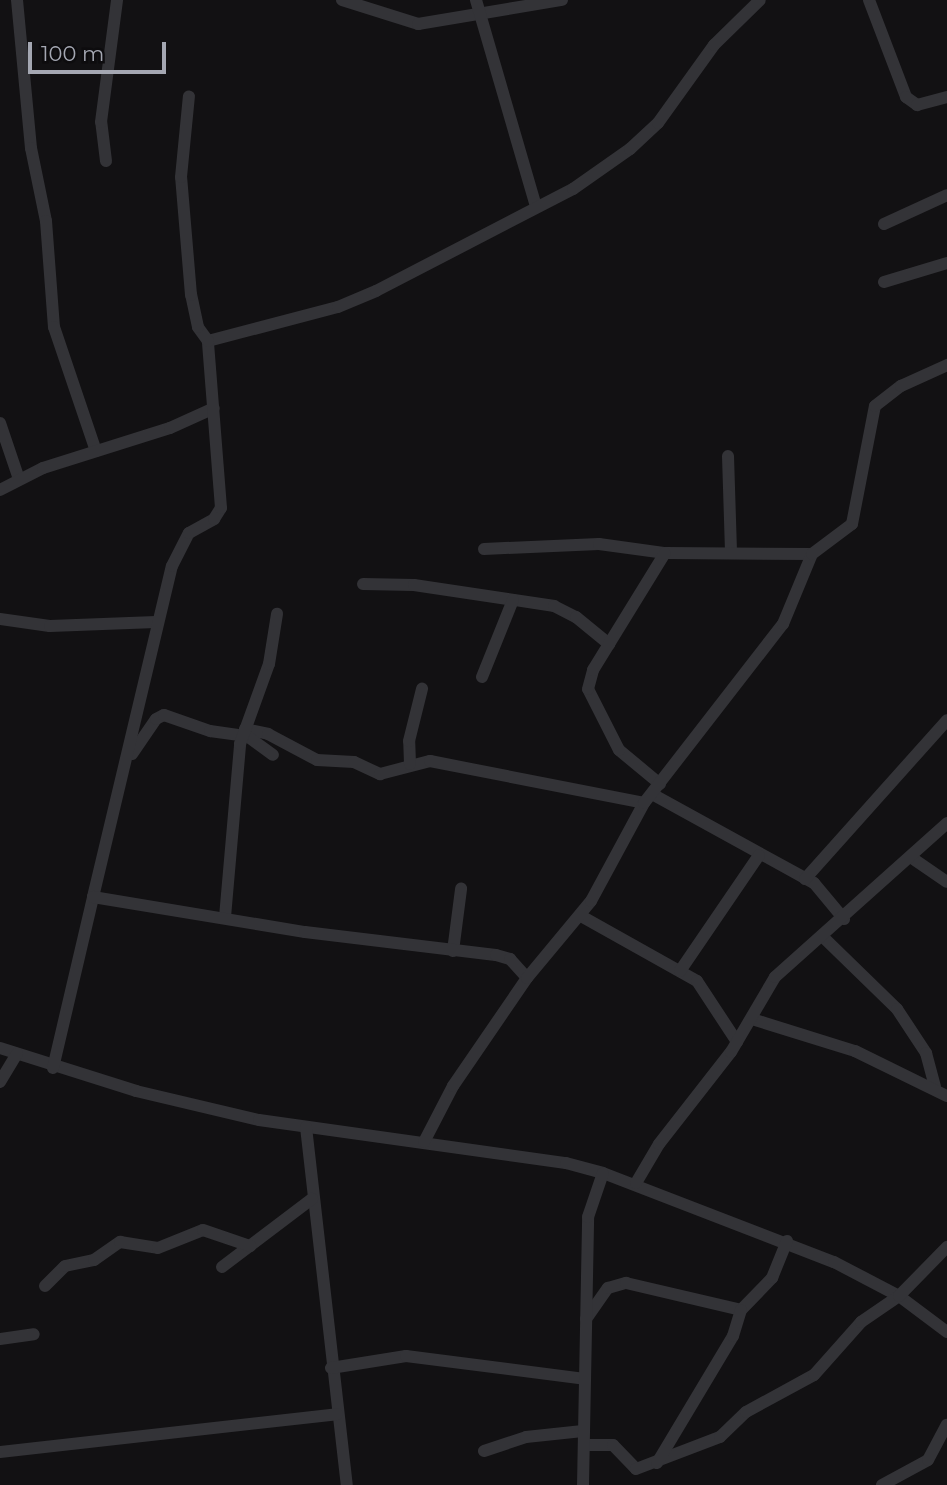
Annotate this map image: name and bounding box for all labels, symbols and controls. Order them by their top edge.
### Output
scale bar [32,28,170,72]
text: 100 m [41,41,104,66]

